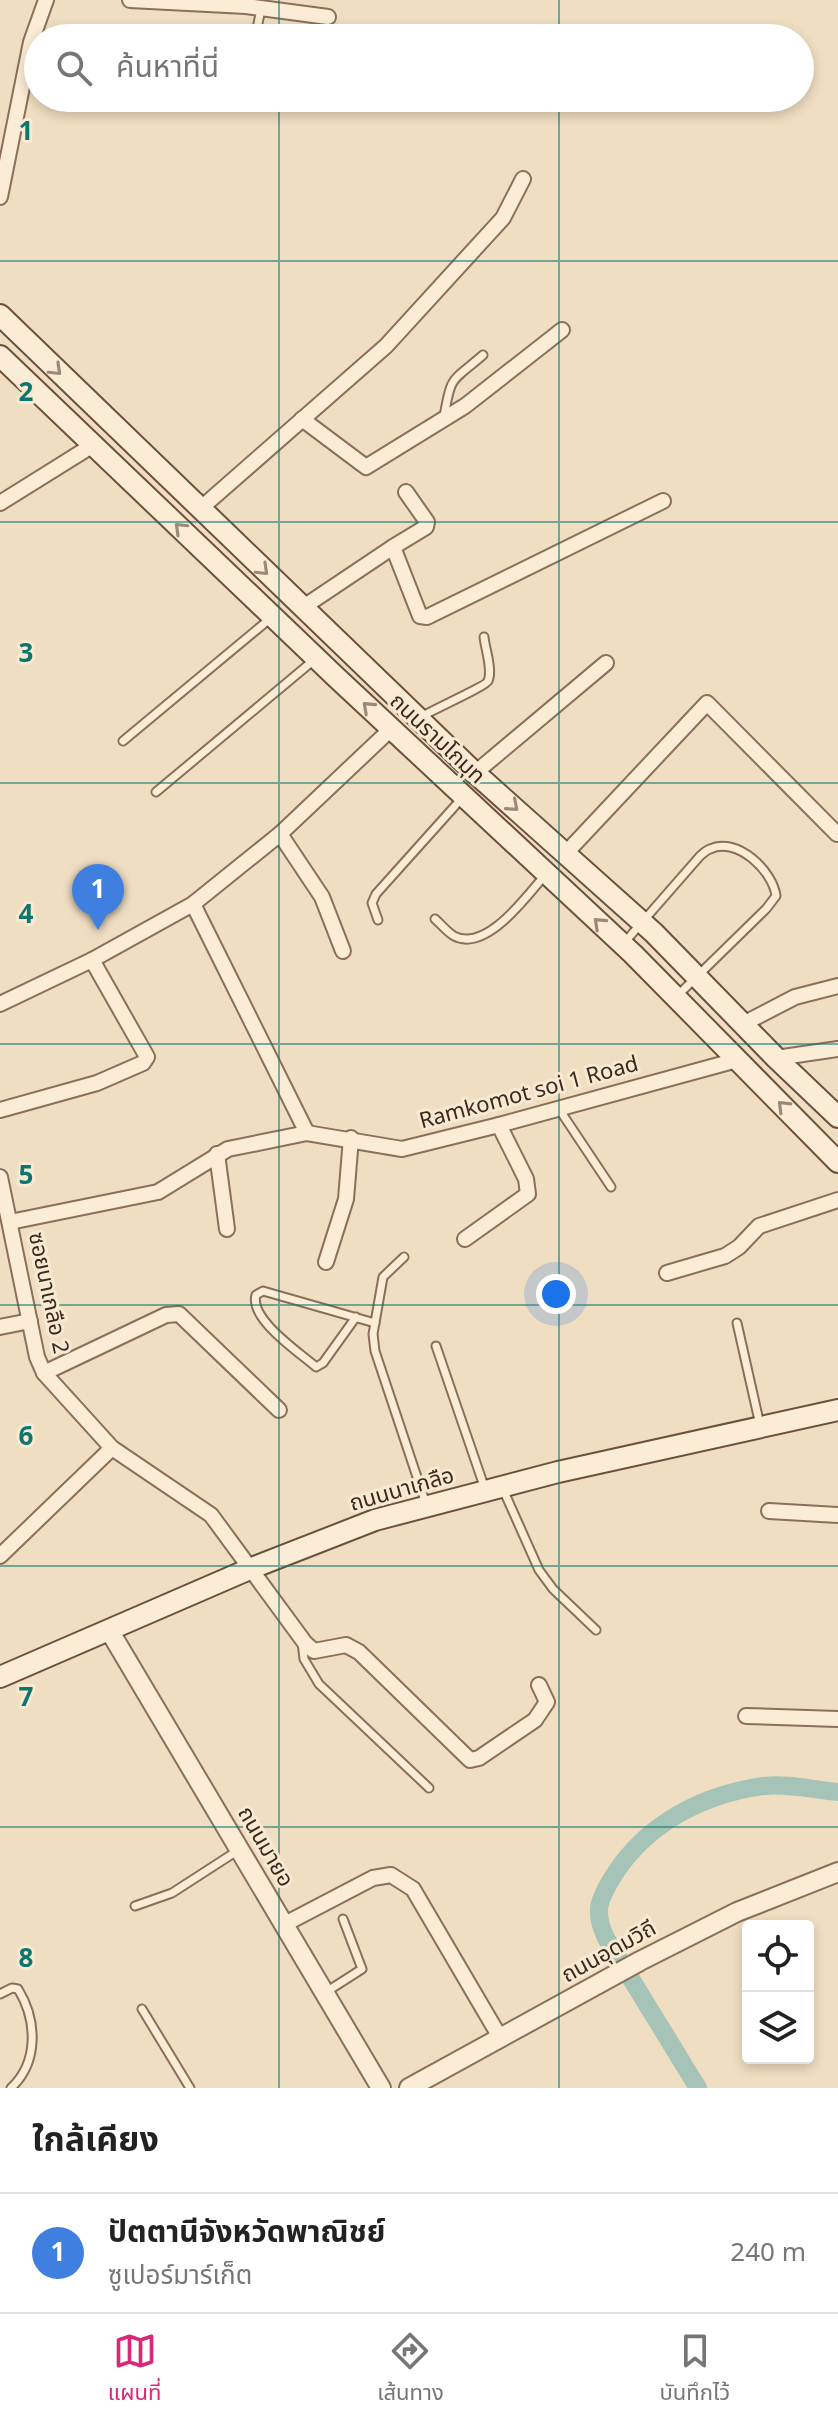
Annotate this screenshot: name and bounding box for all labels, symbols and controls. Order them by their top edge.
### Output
search box [24,24,814,112]
text: ค้นหาที่นี่ [116,45,219,91]
icon: search [52,46,96,90]
text: 1 [19,112,33,152]
one-way arrow [47,360,61,375]
text: 2 [19,373,34,413]
one-way arrow [174,523,189,537]
one-way arrow [254,560,268,575]
text: 3 [19,634,33,674]
street label: ถนนรามโกมุท [382,686,492,792]
one-way arrow [363,702,377,717]
one-way arrow [503,796,518,811]
pin: 1 [72,864,124,930]
text: 4 [19,895,34,935]
one-way arrow [594,917,608,932]
street label: Ramkomot soi 1 Road [416,1048,642,1138]
one-way arrow [778,1101,792,1116]
text: 5 [19,1156,33,1196]
street label: ซอยนาเกลือ 2 [19,1229,77,1357]
your location [536,1274,576,1314]
text: 6 [19,1417,34,1457]
street label: ถนนนาเกลือ [346,1459,458,1521]
text: 7 [19,1678,34,1718]
street label: ถนนมายอ [229,1800,301,1894]
street label: ถนนอุดมวิถี [556,1912,662,1992]
map controls [742,1920,814,2064]
button: locate [742,1920,814,1992]
text: 8 [19,1939,33,1979]
button: layers [742,1992,814,2064]
text: ใกล้เคียง [32,2115,159,2166]
text: ปัตตานีจังหวัดพาณิชย์ [108,2210,385,2256]
text: 1 [51,2233,65,2273]
text: 240 m [730,2233,806,2273]
text: ซูเปอร์มาร์เก็ต [108,2256,252,2296]
tab: แผนที่ [108,2329,162,2410]
tab: เส้นทาง [377,2329,444,2410]
tab: บันทึกไว้ [659,2329,730,2410]

